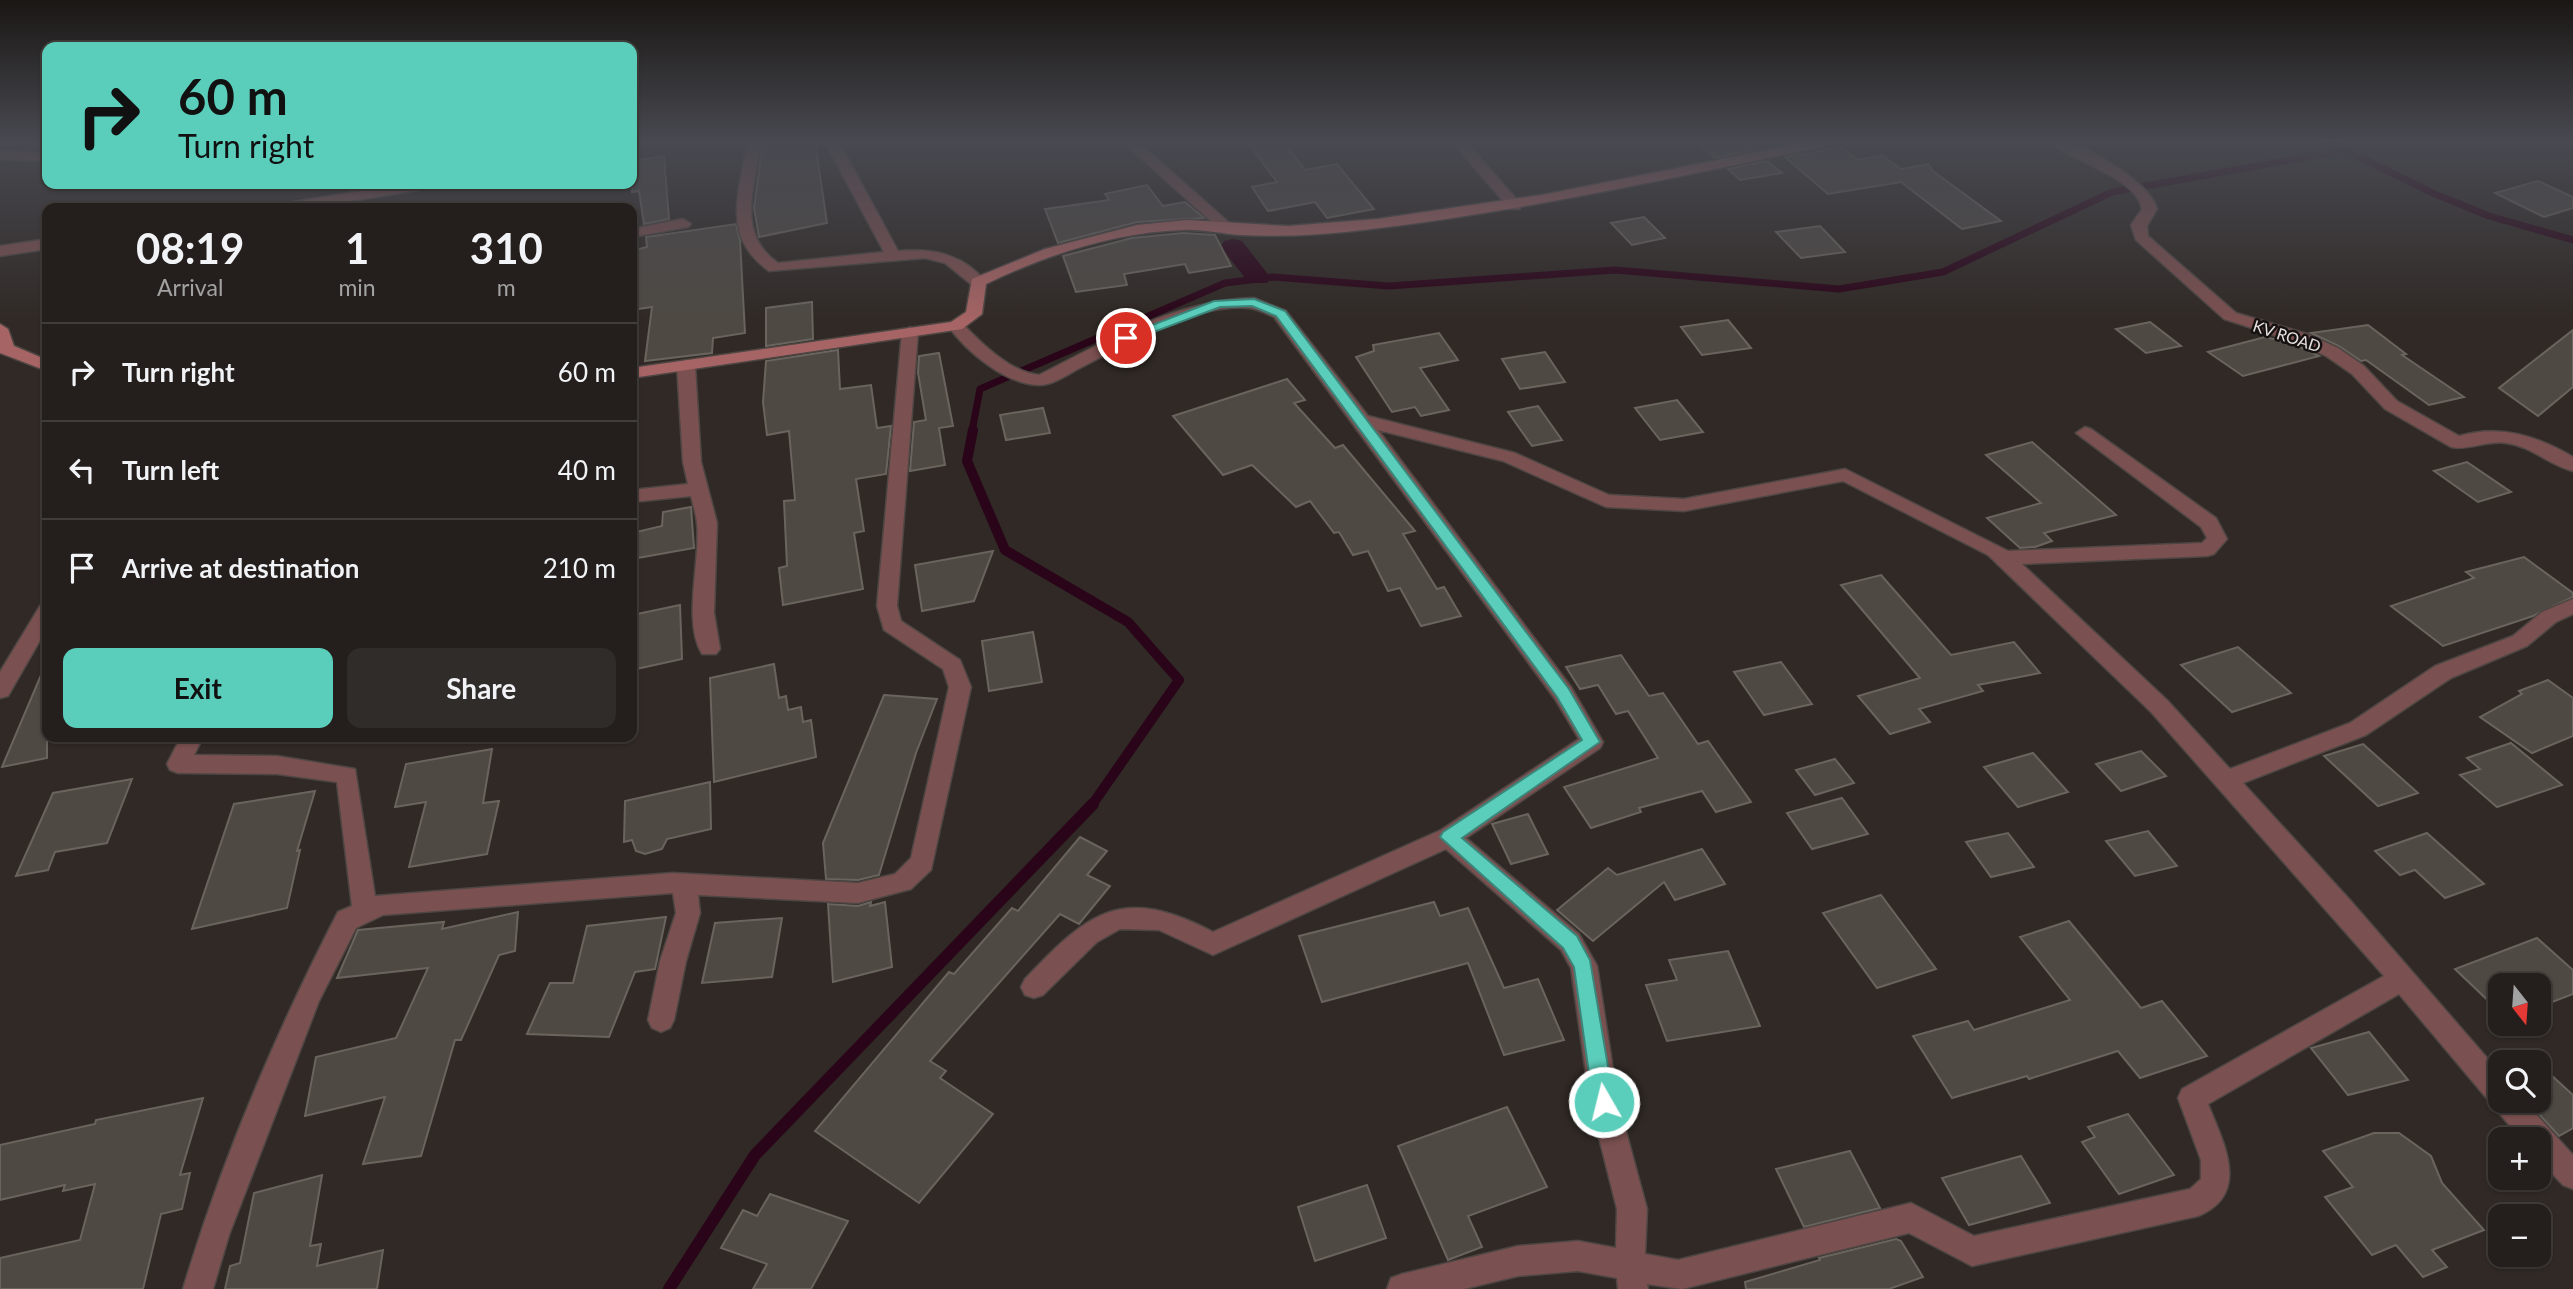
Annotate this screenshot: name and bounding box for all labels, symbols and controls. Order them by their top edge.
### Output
text: 60 m [178,67,288,125]
icon: right [63,70,154,161]
text: Turn right [178,126,314,165]
text: 08:19 [136,223,244,273]
text: 1 [345,223,369,273]
text: 310 [470,223,543,273]
text: Arrival [157,273,223,301]
text: min [338,273,376,301]
text: m [497,273,516,301]
pin [1096,308,1156,368]
street label: KV ROAD [2251,316,2324,355]
icon: arrive [1107,319,1145,357]
icon: right [63,353,101,391]
text: Turn right [122,356,235,388]
text: 60 m [558,356,616,388]
icon: left [63,451,101,489]
text: Turn left [122,454,219,486]
text: 40 m [558,454,616,486]
icon: arrive [63,549,101,587]
text: Arrive at destination [122,552,359,584]
text: 210 m [543,552,616,584]
button: Exit [63,648,333,728]
button: Share [347,648,616,728]
north arrow [2488,973,2552,1036]
map controls [2488,973,2551,1267]
button: search [2488,1050,2551,1113]
position arrow [1567,1065,1641,1139]
button: + [2488,1127,2551,1190]
button: − [2488,1204,2551,1267]

